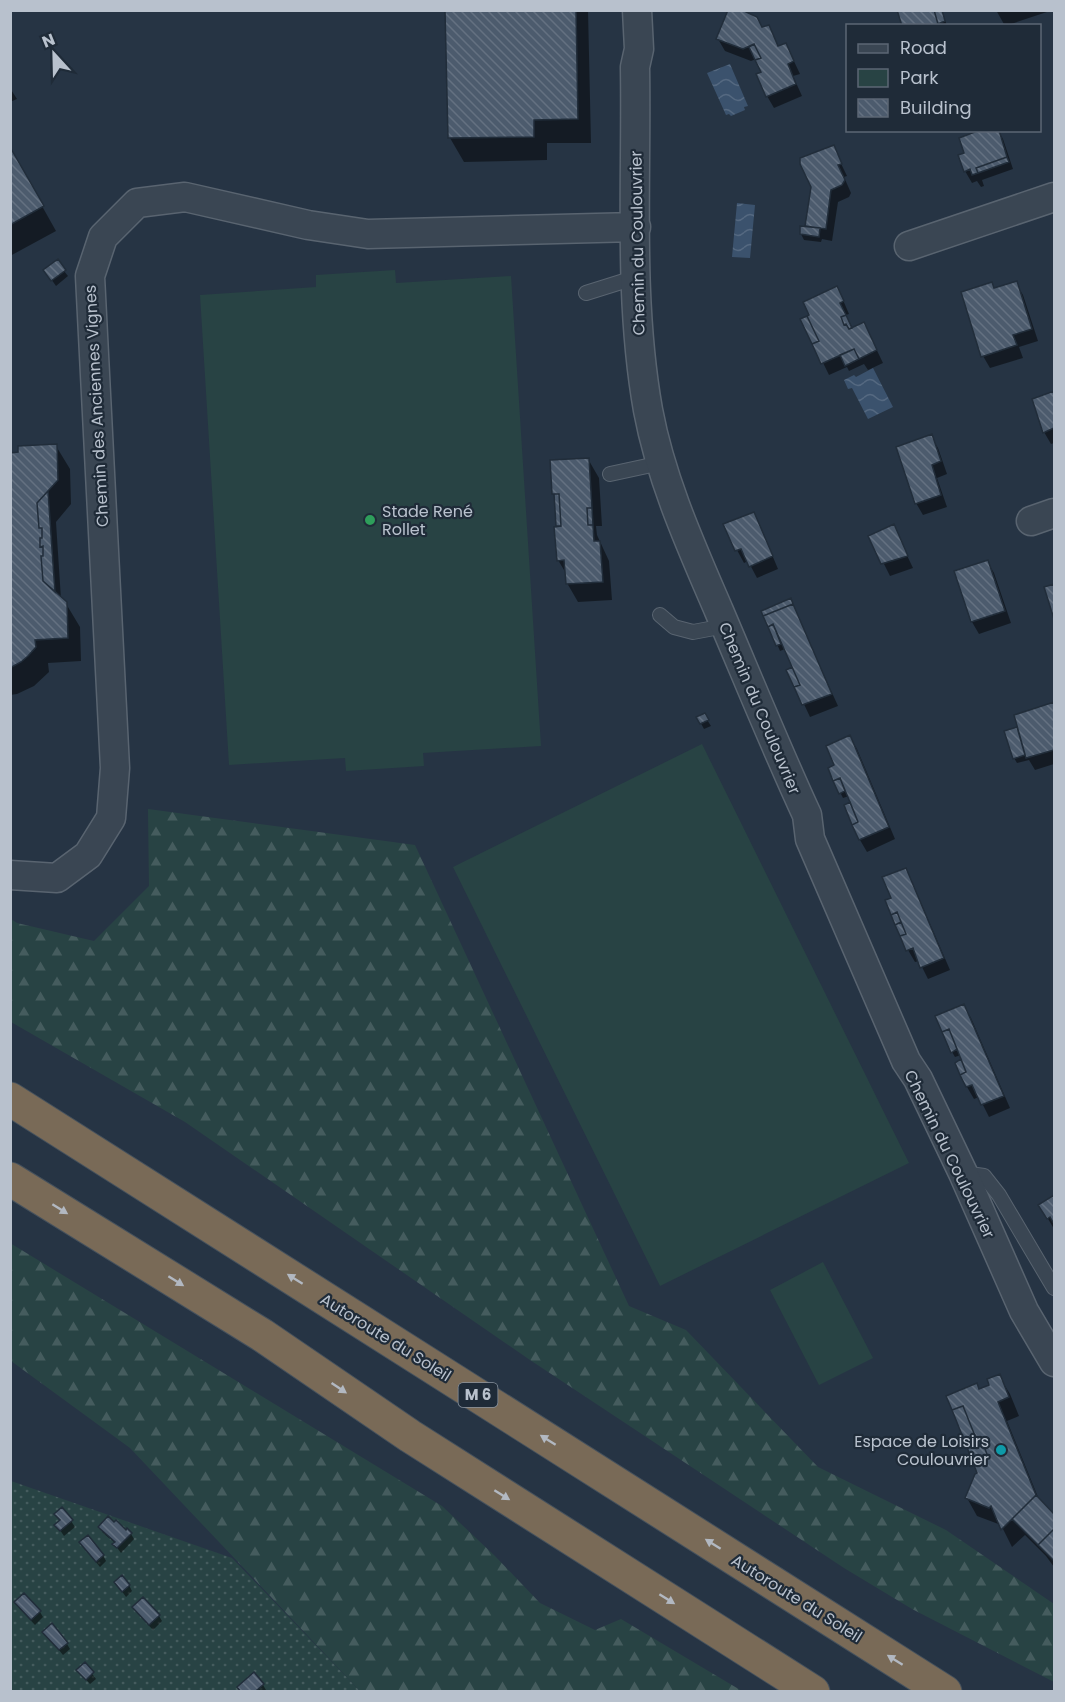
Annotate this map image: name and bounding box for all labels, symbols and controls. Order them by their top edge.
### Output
north arrow [24,24,84,84]
legend [846,24,1041,132]
text: N [39,28,58,53]
text: Road [900,35,947,60]
text: Park [900,65,939,90]
text: Building [900,95,972,120]
street label: Chemin du Coulouvrier [624,150,651,336]
street label: Chemin des Anciennes Vignes [79,284,114,528]
place label: Stade René Rollet [382,500,473,541]
marker: Stade René Rollet [363,513,377,527]
street label: Chemin du Coulouvrier [713,619,806,798]
street label: Chemin du Coulouvrier [899,1066,1000,1242]
one-way arrow [52,1204,68,1215]
one-way arrow [287,1274,303,1285]
one-way arrow [167,1276,184,1287]
street label: Autoroute du Soleil [316,1288,456,1387]
one-way arrow [331,1382,347,1393]
road number: M 6 [458,1383,498,1407]
place label: Espace de Loisirs Coulouvrier [854,1430,989,1471]
one-way arrow [540,1435,556,1446]
marker: Espace de Loisirs Coulouvrier [994,1443,1008,1457]
one-way arrow [494,1489,510,1500]
one-way arrow [705,1539,721,1550]
street label: Autoroute du Soleil [727,1549,867,1648]
one-way arrow [659,1593,675,1604]
one-way arrow [887,1655,904,1666]

